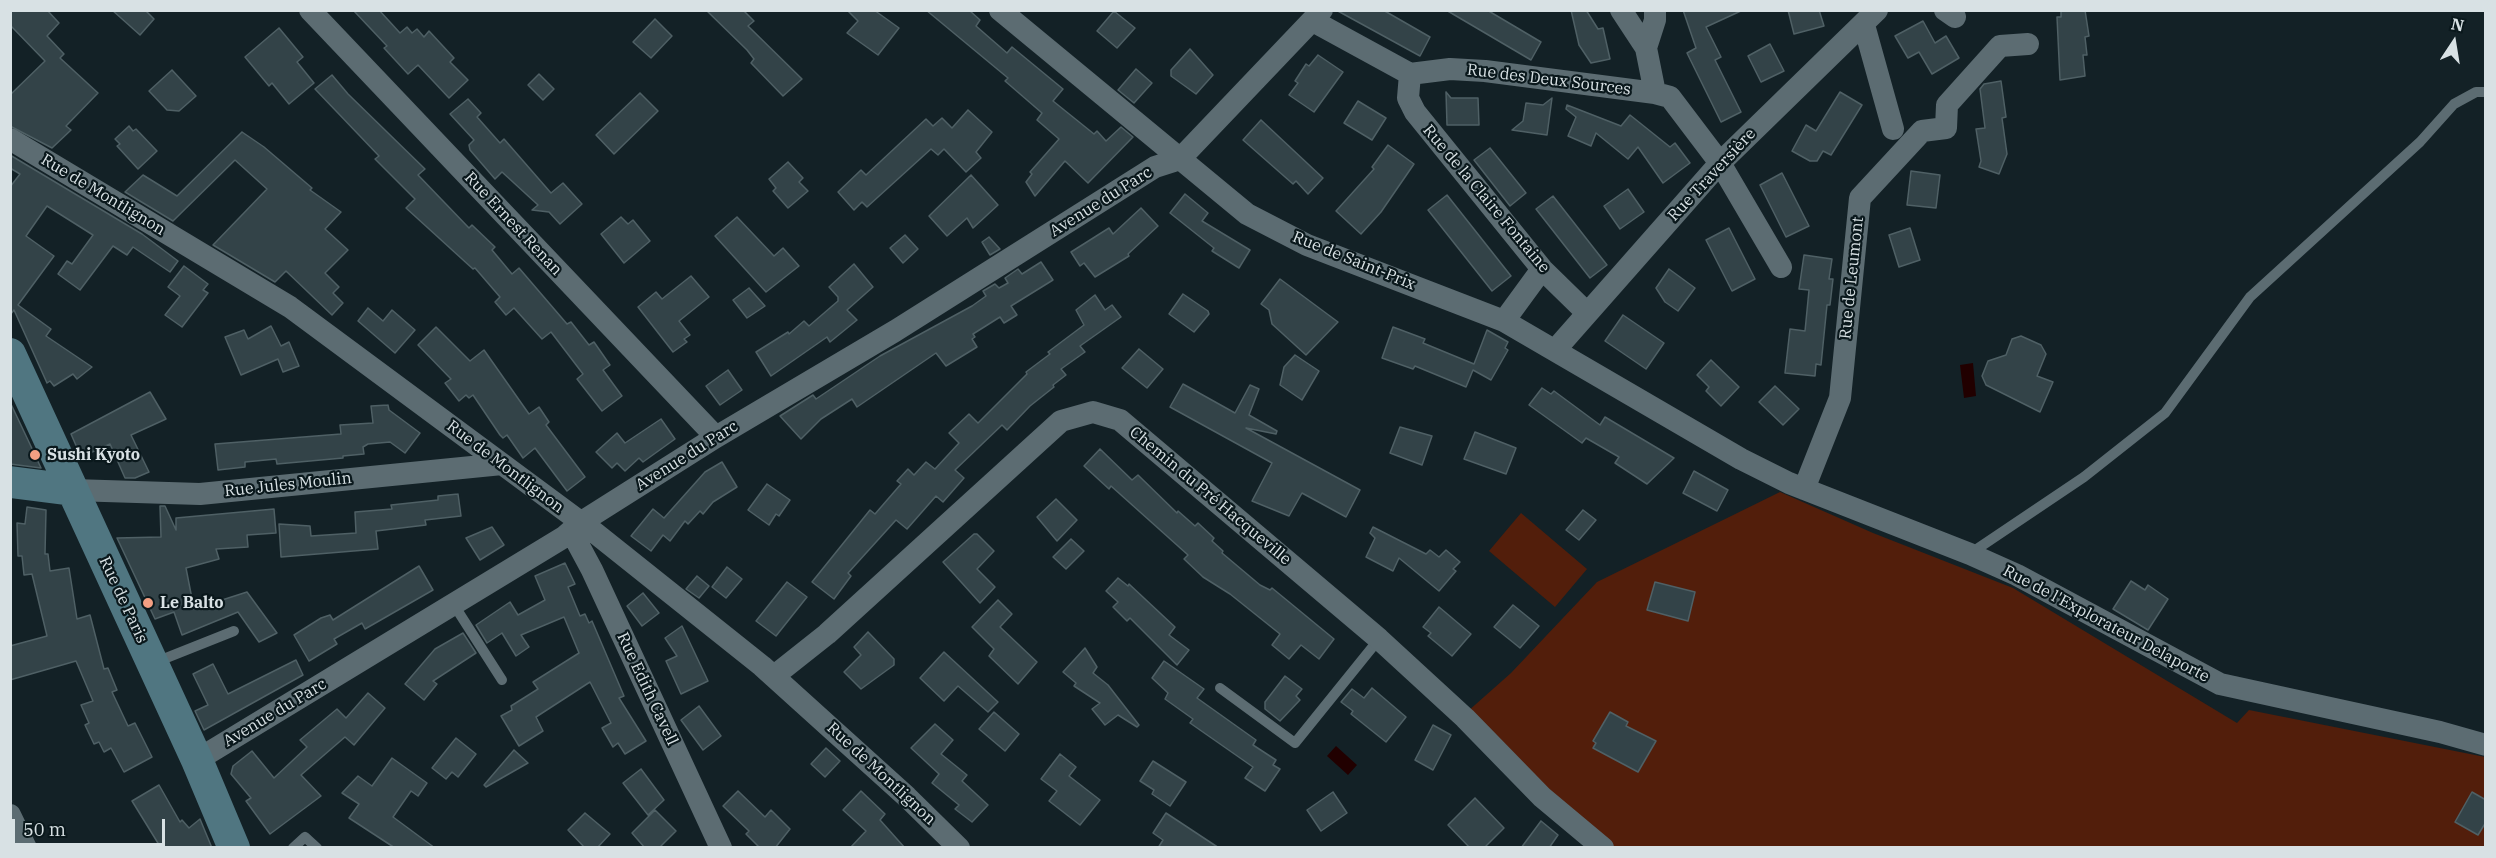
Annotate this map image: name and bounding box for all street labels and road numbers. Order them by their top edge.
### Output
street label: Rue des Deux Sources [1466,60,1632,100]
street label: Rue de la Claire Fontaine [1418,121,1554,277]
street label: Rue Traversière [1664,125,1760,225]
street label: Rue de Montlignon [37,150,169,240]
street label: Avenue du Parc [1046,163,1156,241]
street label: Rue Ernest Renan [460,168,566,280]
street label: Rue de Leumont [1836,216,1868,340]
street label: Rue de Saint-Prix [1290,228,1418,294]
street label: Rue de Montlignon [443,417,567,517]
street label: Avenue du Parc [632,417,742,495]
street label: Chemin du Pré Hacqueville [1125,423,1295,569]
street label: Rue Jules Moulin [223,469,353,501]
street label: Rue de Paris [95,554,151,646]
street label: Rue de l'Explorateur Delaporte [2000,561,2212,687]
street label: Rue Edith Cavell [612,629,682,749]
street label: Avenue du Parc [220,675,330,751]
street label: Rue de Montlignon [823,719,939,829]

